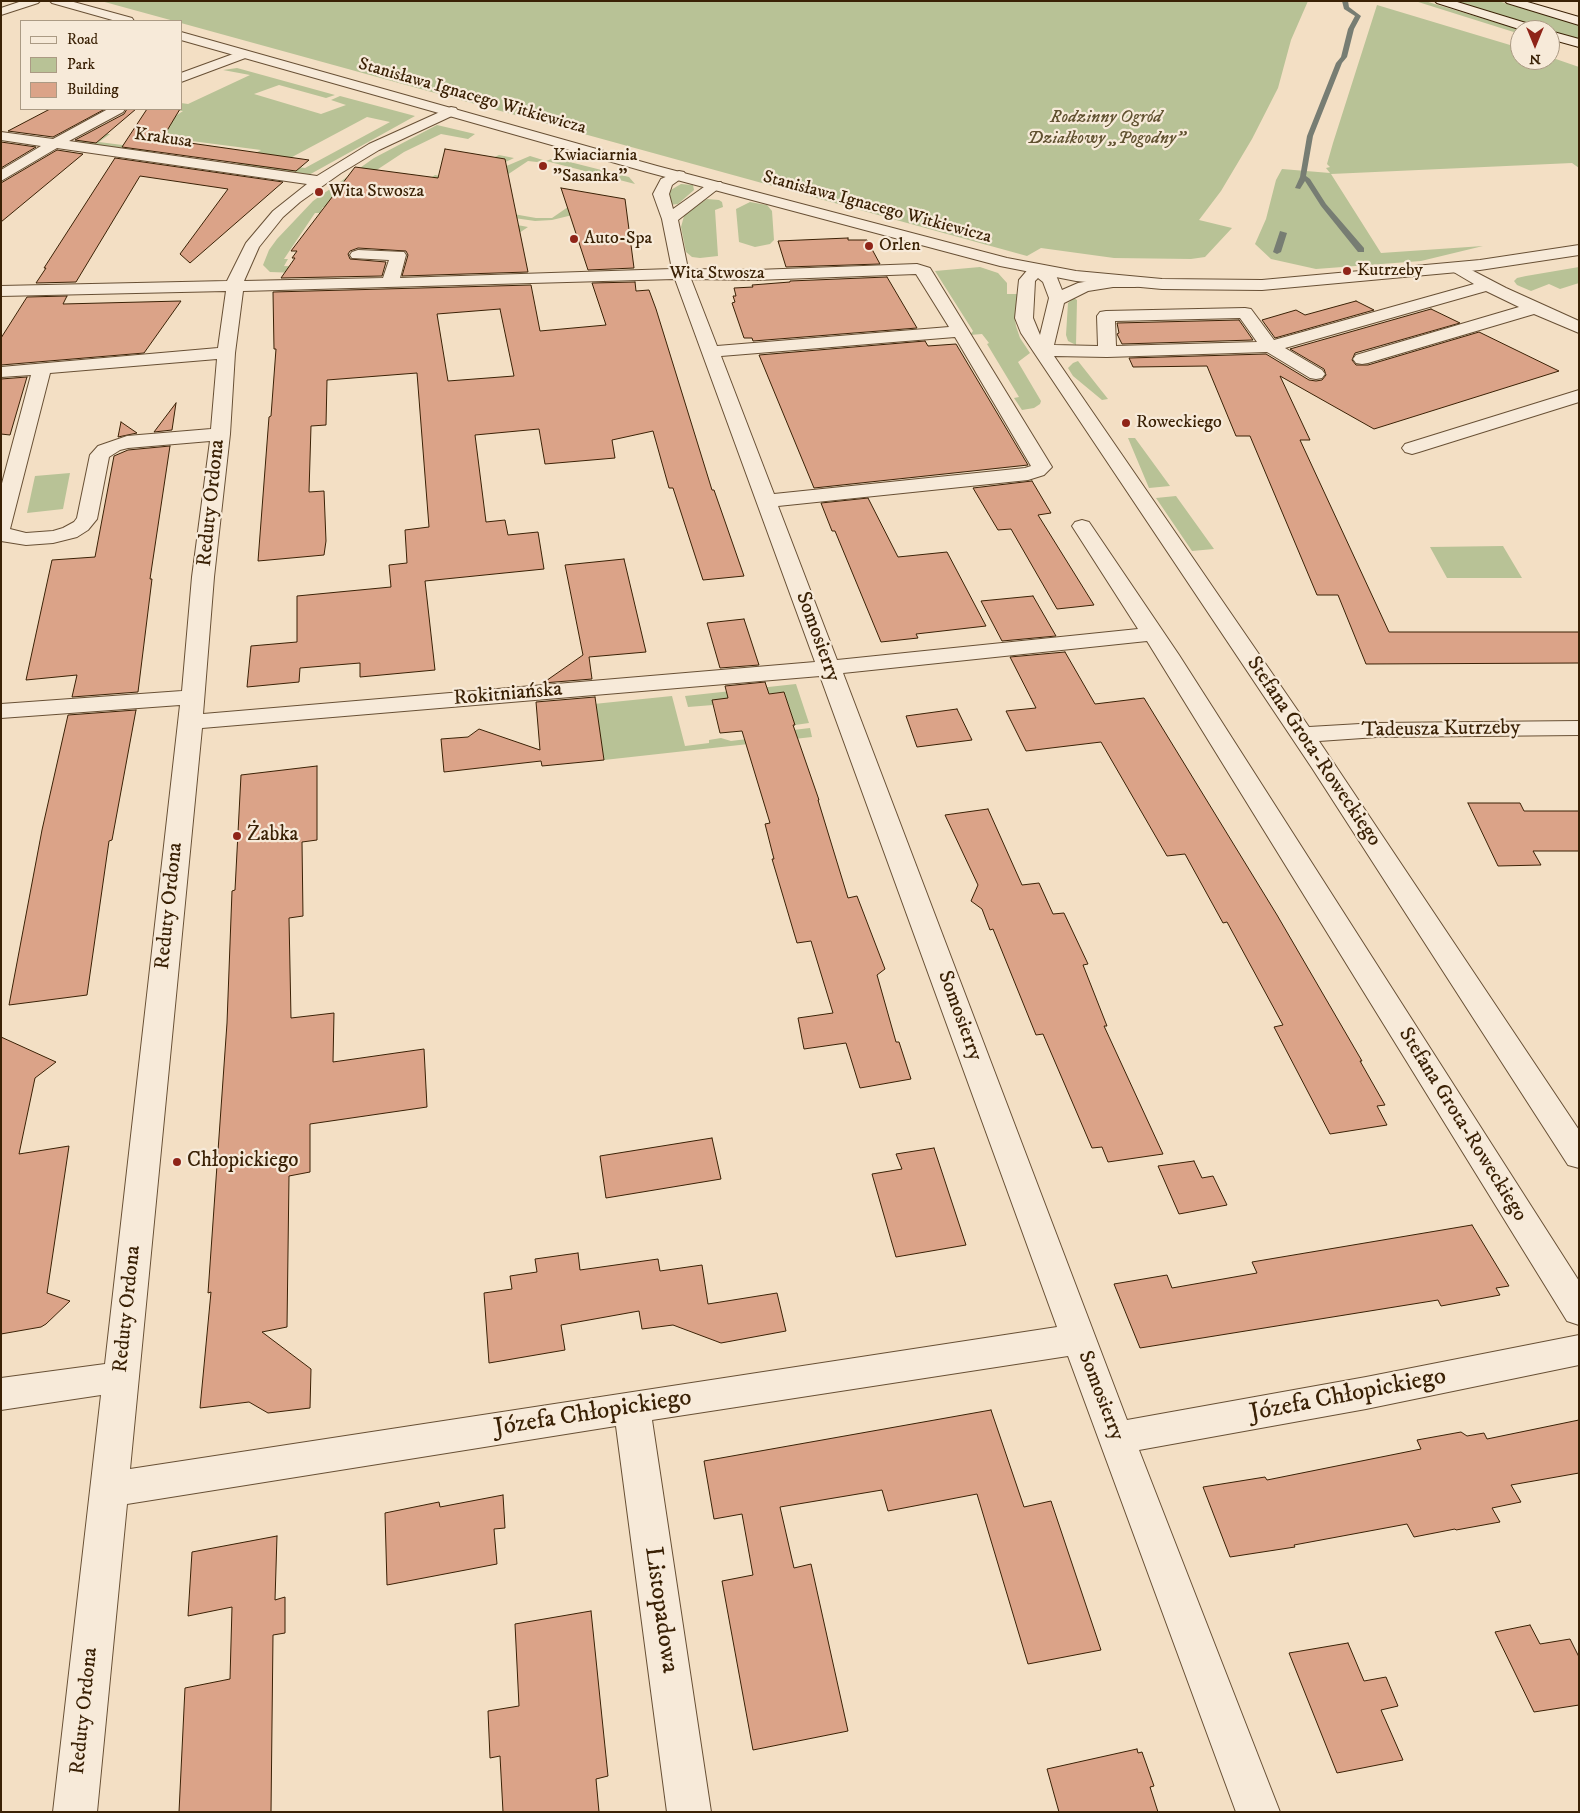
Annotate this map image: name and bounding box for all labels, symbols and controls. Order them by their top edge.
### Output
legend [20,20,182,110]
north arrow [1510,20,1560,70]
text: Road [67,30,98,49]
text: N [1529,50,1541,68]
street label: Stanisława Ignacego Witkiewicza [356,54,588,140]
text: Park [67,55,95,74]
text: Building [67,80,119,99]
park label: Rodzinny Ogród Działkowy „Pogodny” [1027,107,1185,150]
street label: Krakusa [133,124,193,154]
place label: Kwiaciarnia "Sasanka" [553,145,637,188]
marker: Kwiaciarnia "Sasanka" [537,160,549,172]
street label: Stanisława Ignacego Witkiewicza [760,167,994,249]
place label: Wita Stwosza [329,181,424,203]
marker: Wita Stwosza [313,186,325,198]
place label: Auto-Spa [584,228,652,250]
marker: Auto-Spa [568,233,580,245]
place label: Orlen [879,235,921,257]
marker: Orlen [863,240,875,252]
place label: Kutrzeby [1357,260,1423,282]
street label: Wita Stwosza [669,263,765,285]
marker: Kutrzeby [1341,265,1353,277]
place label: Roweckiego [1136,412,1222,434]
marker: Roweckiego [1120,417,1132,429]
street label: Reduty Ordona [193,438,231,568]
street label: Somosierry [789,589,845,685]
street label: Stefana Grota-Roweckiego [1240,652,1386,852]
street label: Rokitniańska [453,678,563,712]
street label: Tadeusza Kutrzeby [1361,716,1521,744]
place label: Żabka [247,823,298,849]
marker: Żabka [231,830,243,842]
street label: Reduty Ordona [151,841,189,971]
street label: Somosierry [931,968,987,1064]
street label: Stefana Grota-Roweckiego [1392,1024,1532,1226]
place label: Chłopickiego [187,1149,298,1175]
marker: Chłopickiego [171,1156,183,1168]
street label: Reduty Ordona [109,1244,147,1374]
street label: Somosierry [1071,1348,1129,1444]
street label: Józefa Chłopickiego [1247,1362,1449,1430]
street label: Józefa Chłopickiego [492,1384,694,1444]
street label: Listopadowa [636,1545,684,1675]
street label: Reduty Ordona [66,1646,104,1776]

